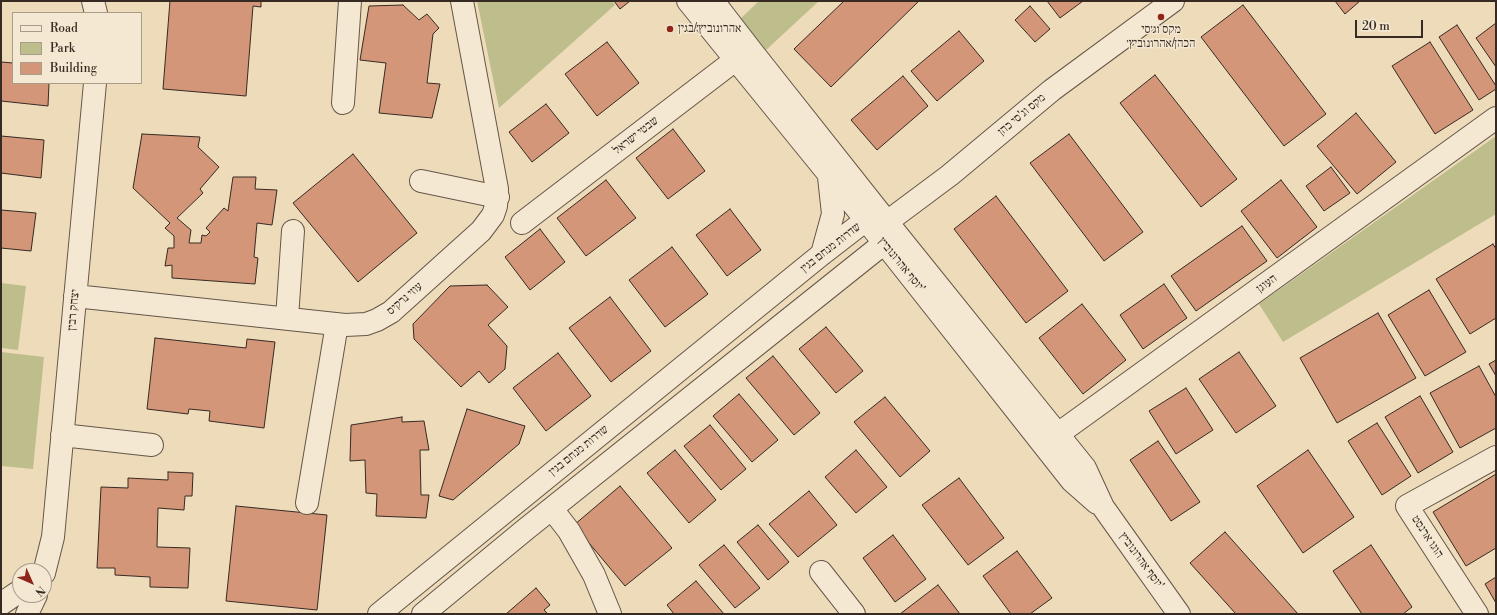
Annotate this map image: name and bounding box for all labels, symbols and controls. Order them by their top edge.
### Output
legend [12,12,142,84]
marker: מקס וג׳סי הכהן/אהרונוביץ׳ [1156,12,1166,22]
scale bar [1357,12,1425,38]
text: 20 m [1362,19,1390,34]
text: Road [50,21,78,36]
place label: אהרונוביץ׳/בגין [678,22,741,36]
place label: מקס וג׳סי הכהן/אהרונוביץ׳ [1127,23,1195,51]
marker: אהרונוביץ׳/בגין [665,24,675,34]
text: Park [50,41,75,56]
text: Building [50,61,97,76]
street label: מקס וג'סי כהן [995,91,1049,139]
street label: שבטי ישראל [610,114,662,158]
street label: שדרות מנחם בגין [798,220,864,276]
street label: יוסף אהרונוביץ' [874,235,928,295]
street label: העוגן [1254,272,1280,296]
street label: עוזי נרקיס [384,280,426,318]
street label: יצחק רבין [65,289,83,331]
street label: שדרות מנחם בגין [546,423,612,479]
street label: הוגו ארנסט [1408,513,1446,561]
street label: יוסף אהרונוביץ' [1116,530,1166,592]
north arrow [12,563,52,603]
text: N [32,583,48,599]

